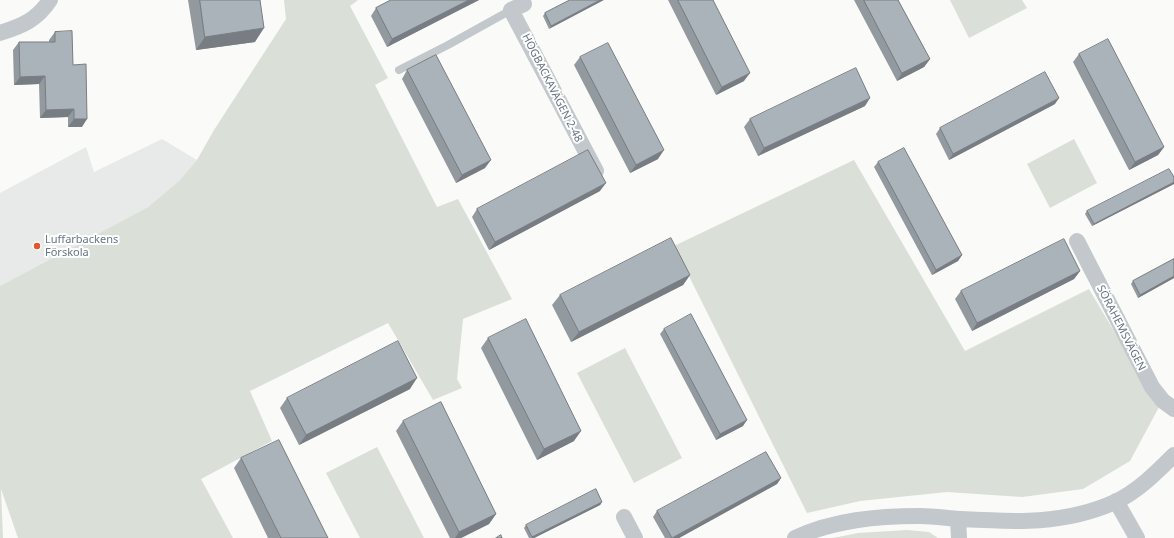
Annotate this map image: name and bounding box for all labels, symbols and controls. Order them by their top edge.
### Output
street label: HÖGBACKAVÄGEN 2-48 [519,32,585,144]
place label: Luffarbackens Förskola [45,233,118,259]
marker: Luffarbackens Förskola [32,241,42,251]
street label: SÖRAHEMSVÄGEN [1094,283,1148,373]

